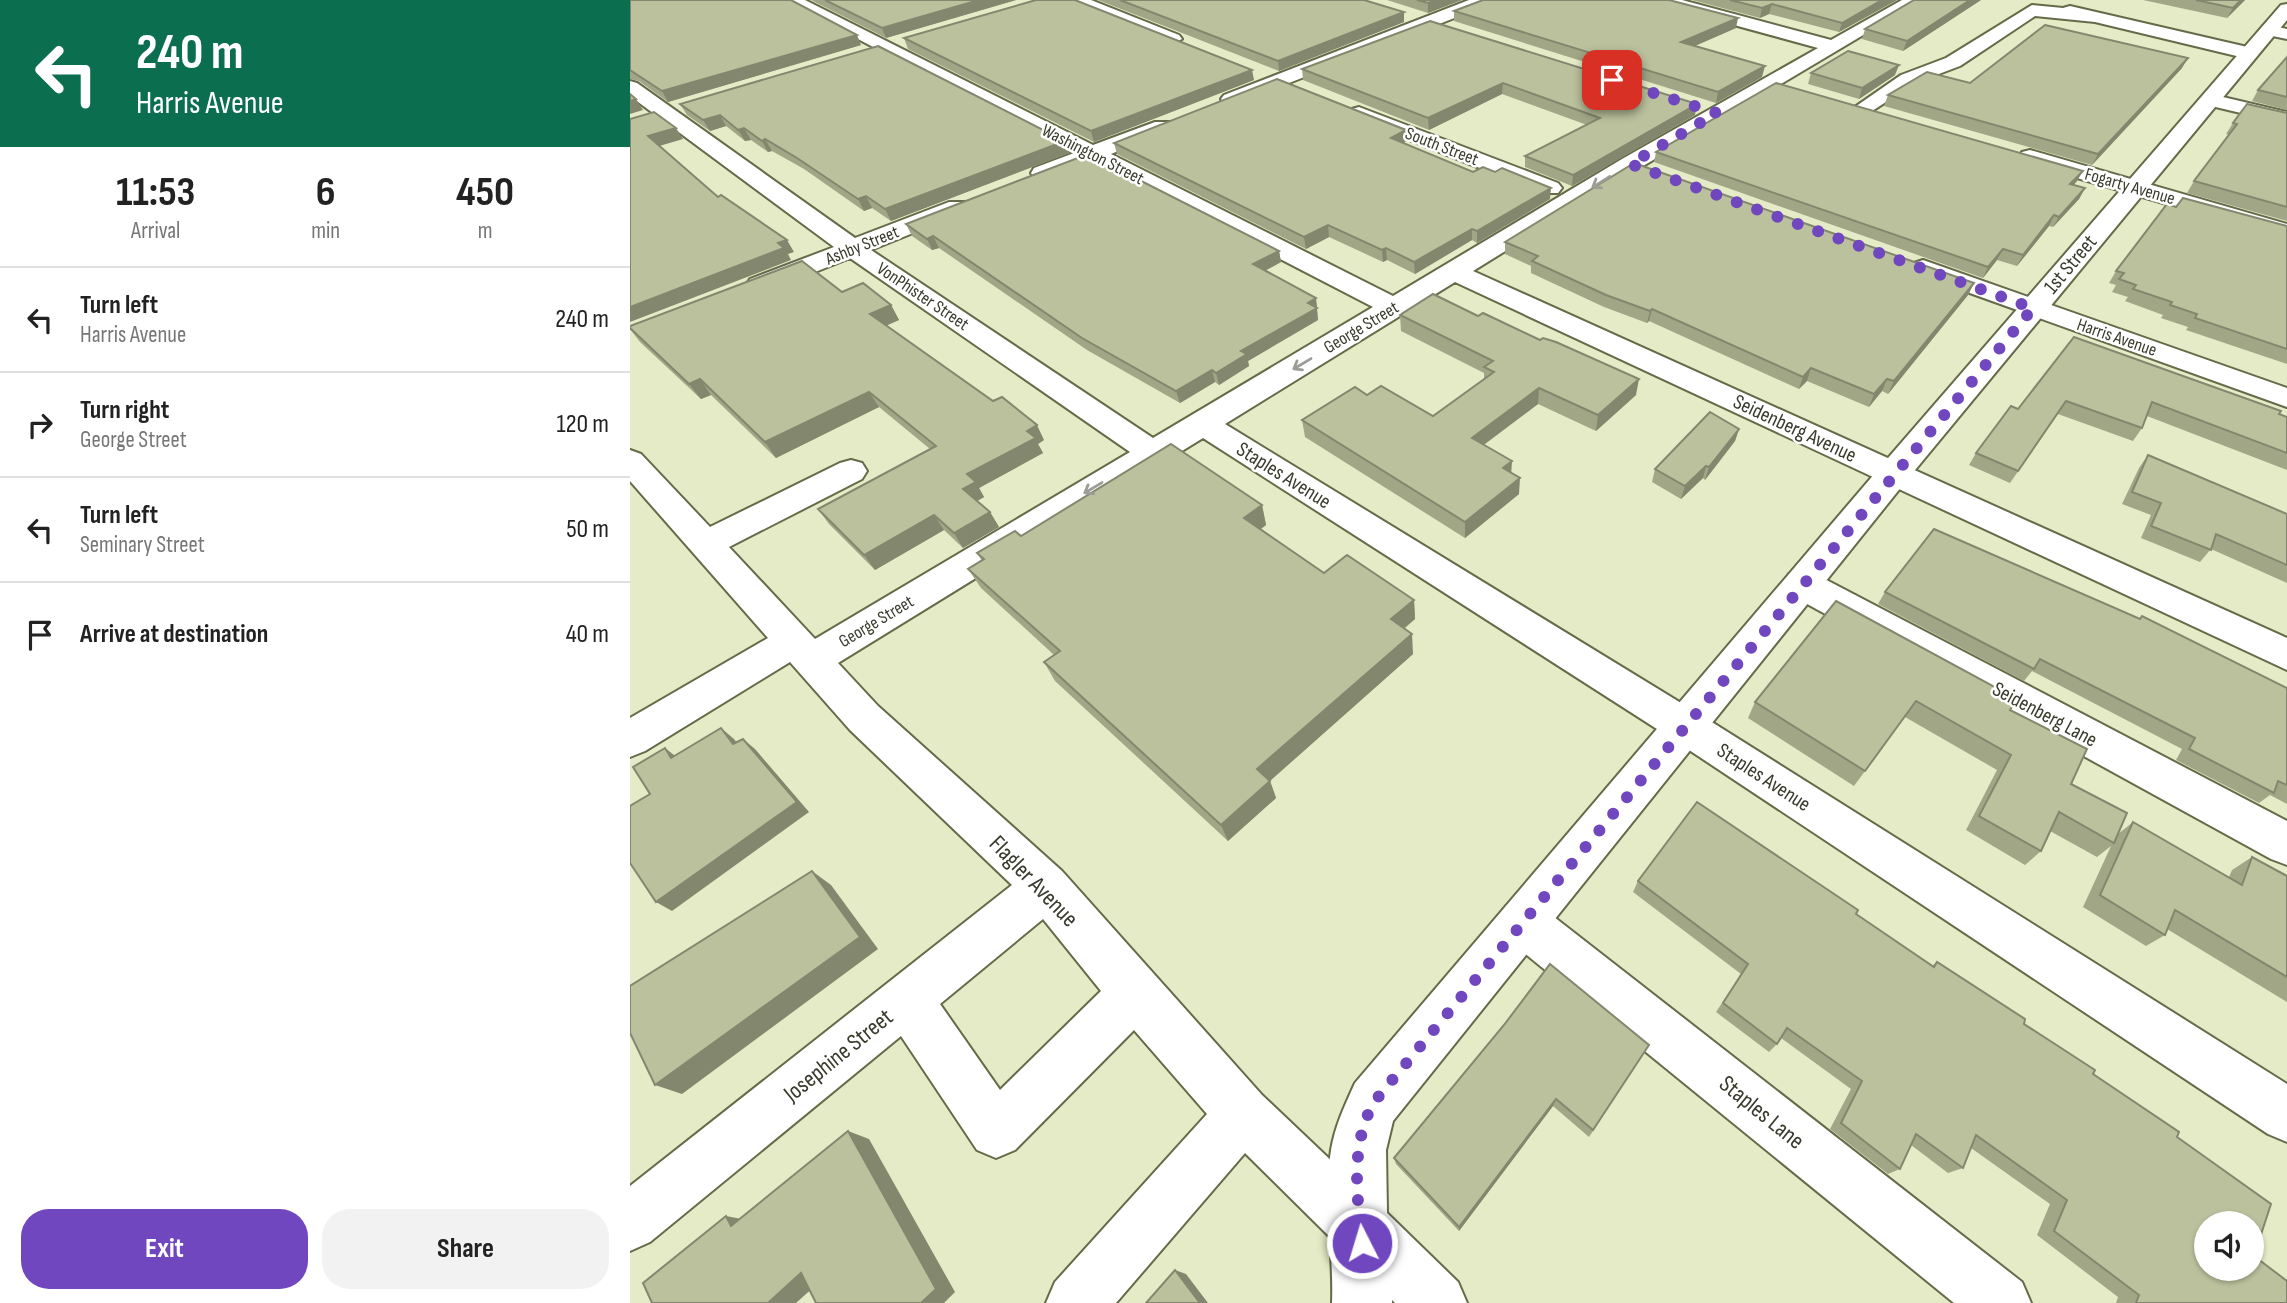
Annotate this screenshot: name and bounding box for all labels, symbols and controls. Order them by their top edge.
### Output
text: 240 m [136,24,244,83]
icon: left [21,28,112,119]
pin [1582,50,1642,110]
icon: arrive [1593,61,1631,99]
text: Harris Avenue [136,84,284,123]
street label: Washington Street [1038,120,1148,189]
street label: South Street [1402,123,1482,170]
street label: Fogarty Avenue [2082,164,2177,209]
text: 11:53 [116,167,195,218]
text: 6 [316,167,336,218]
text: 450 [456,167,514,218]
one-way arrow [1591,176,1611,190]
text: Arrival [131,217,180,245]
text: min [311,217,340,245]
text: m [478,217,492,245]
street label: Ashby Street [822,221,902,270]
street label: 1st Street [2039,230,2102,299]
street label: VonPhister Street [873,258,973,335]
text: Turn left [80,290,158,321]
street label: George Street [1320,297,1403,358]
icon: left [21,301,59,339]
text: 240 m [555,304,609,335]
street label: Harris Avenue [2074,314,2160,361]
text: Harris Avenue [80,321,186,349]
one-way arrow [1292,357,1312,371]
street label: Seidenberg Avenue [1729,389,1860,468]
text: Turn right [80,395,169,426]
icon: right [21,406,59,444]
text: 120 m [556,409,609,440]
text: George Street [80,426,187,454]
street label: Staples Avenue [1232,437,1336,514]
one-way arrow [1084,481,1104,495]
text: Turn left [80,500,158,531]
icon: left [21,511,59,549]
text: 50 m [566,514,609,545]
text: Seminary Street [80,531,205,559]
street label: George Street [835,591,918,652]
icon: arrive [21,616,59,654]
text: Arrive at destination [80,619,268,650]
text: 40 m [566,619,609,650]
street label: Seidenberg Lane [1988,676,2101,753]
street label: Staples Avenue [1712,738,1815,817]
street label: Flagler Avenue [983,830,1084,933]
street label: Josephine Street [777,1003,899,1109]
street label: Staples Lane [1713,1069,1810,1156]
position arrow [1325,1206,1399,1280]
button: Exit [21,1209,308,1289]
button: Share [322,1209,609,1289]
map controls [2194,1211,2264,1281]
button: sound [2194,1211,2264,1281]

